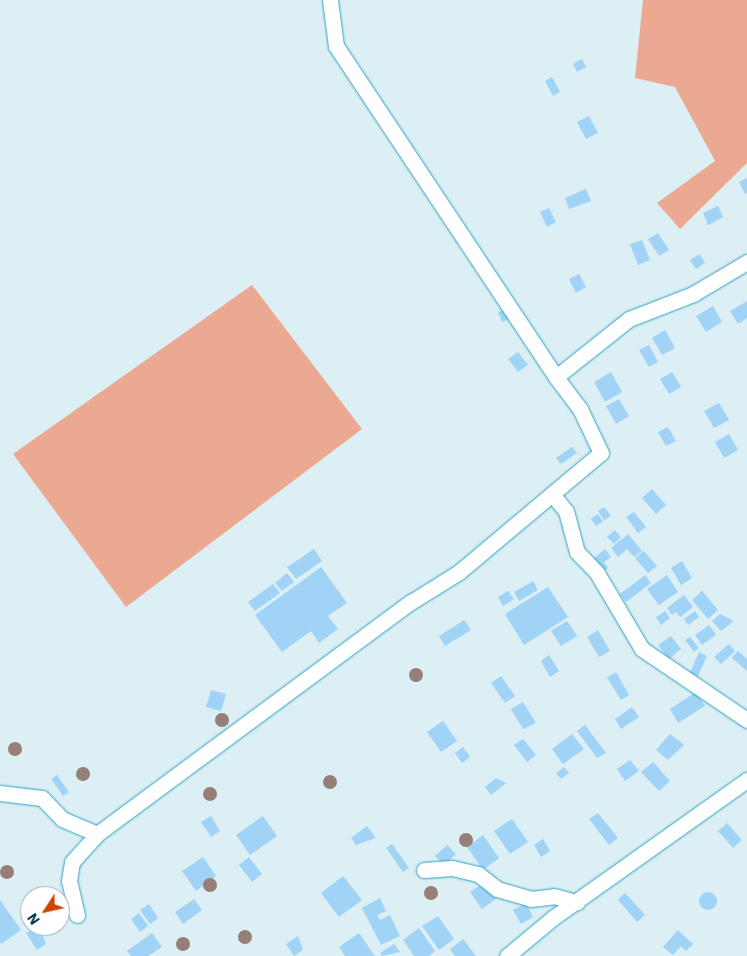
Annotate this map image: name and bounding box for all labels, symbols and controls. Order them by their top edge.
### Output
north arrow [20,886,70,936]
text: N [23,910,44,928]

